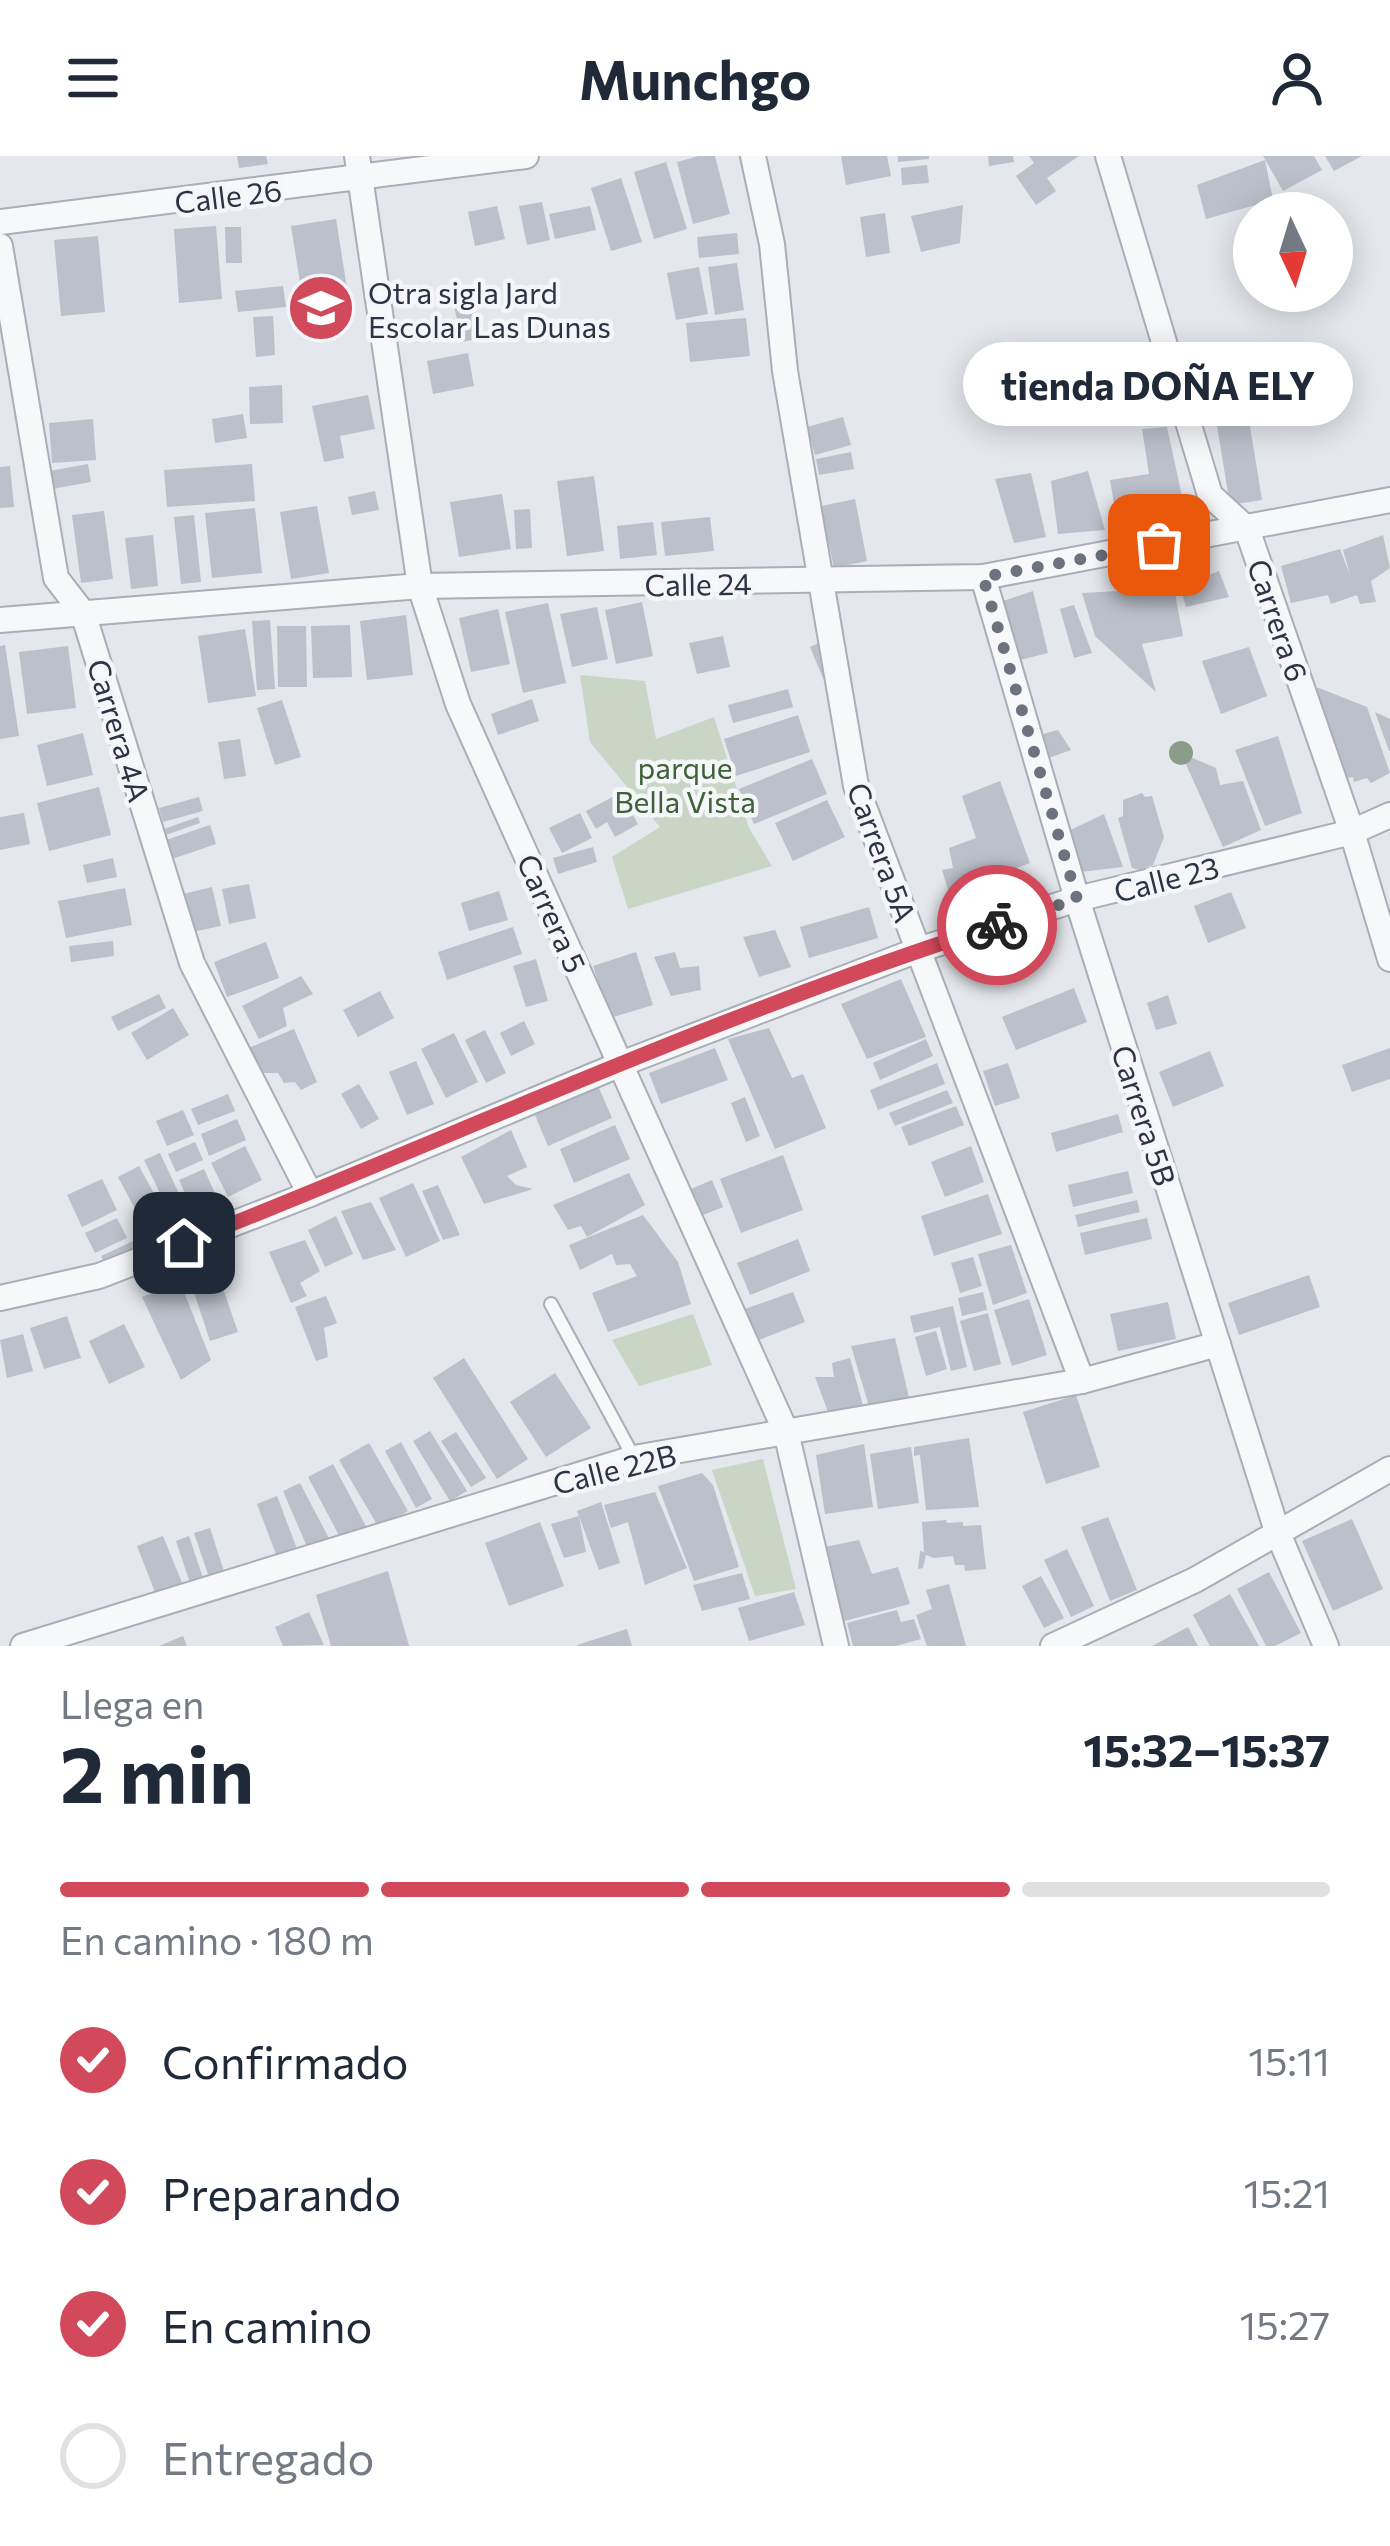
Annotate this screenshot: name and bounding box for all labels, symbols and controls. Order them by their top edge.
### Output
icon: menu [60,45,126,111]
text: Munchgo [579,45,811,111]
icon: person [1264,45,1330,111]
street label: Calle 26 [172,170,284,220]
north arrow [1233,192,1353,312]
map controls [1233,192,1353,312]
school or university icon: Otra sigla Jard Escolar Las Dunas [286,273,356,343]
place label: Otra sigla Jard Escolar Las Dunas [368,273,611,344]
callout: tienda DOÑA ELY [964,341,1354,425]
text: tienda DOÑA ELY [1001,360,1315,408]
pin [1108,494,1210,596]
icon: bag [1126,512,1192,578]
street label: Carrera 6 [1241,554,1317,686]
street label: Calle 24 [644,564,752,602]
street label: Carrera 4A [81,654,159,806]
park label: parque Bella Vista [614,748,756,819]
street label: Carrera 5A [841,777,925,927]
street label: Calle 23 [1110,847,1222,909]
street label: Carrera 5 [511,848,595,978]
courier [937,865,1057,985]
icon: bike [964,892,1030,958]
street label: Carrera 5B [1105,1040,1185,1190]
pin [133,1192,235,1294]
icon: home [151,1210,217,1276]
street label: Calle 22B [549,1435,679,1501]
text: Llega en [60,1679,204,1727]
text: 15:32–15:37 [1083,1721,1330,1776]
text: 2 min [60,1724,254,1819]
text: En camino · 180 m [60,1915,374,1963]
icon: check [60,2027,126,2093]
text: Confirmado [162,2033,409,2088]
text: 15:11 [1248,2036,1330,2084]
icon: check [60,2159,126,2225]
text: Preparando [162,2165,401,2220]
text: 15:21 [1243,2168,1330,2216]
icon: check [60,2291,126,2357]
text: En camino [162,2297,372,2352]
text: 15:27 [1240,2300,1330,2348]
text: Entregado [162,2429,374,2484]

